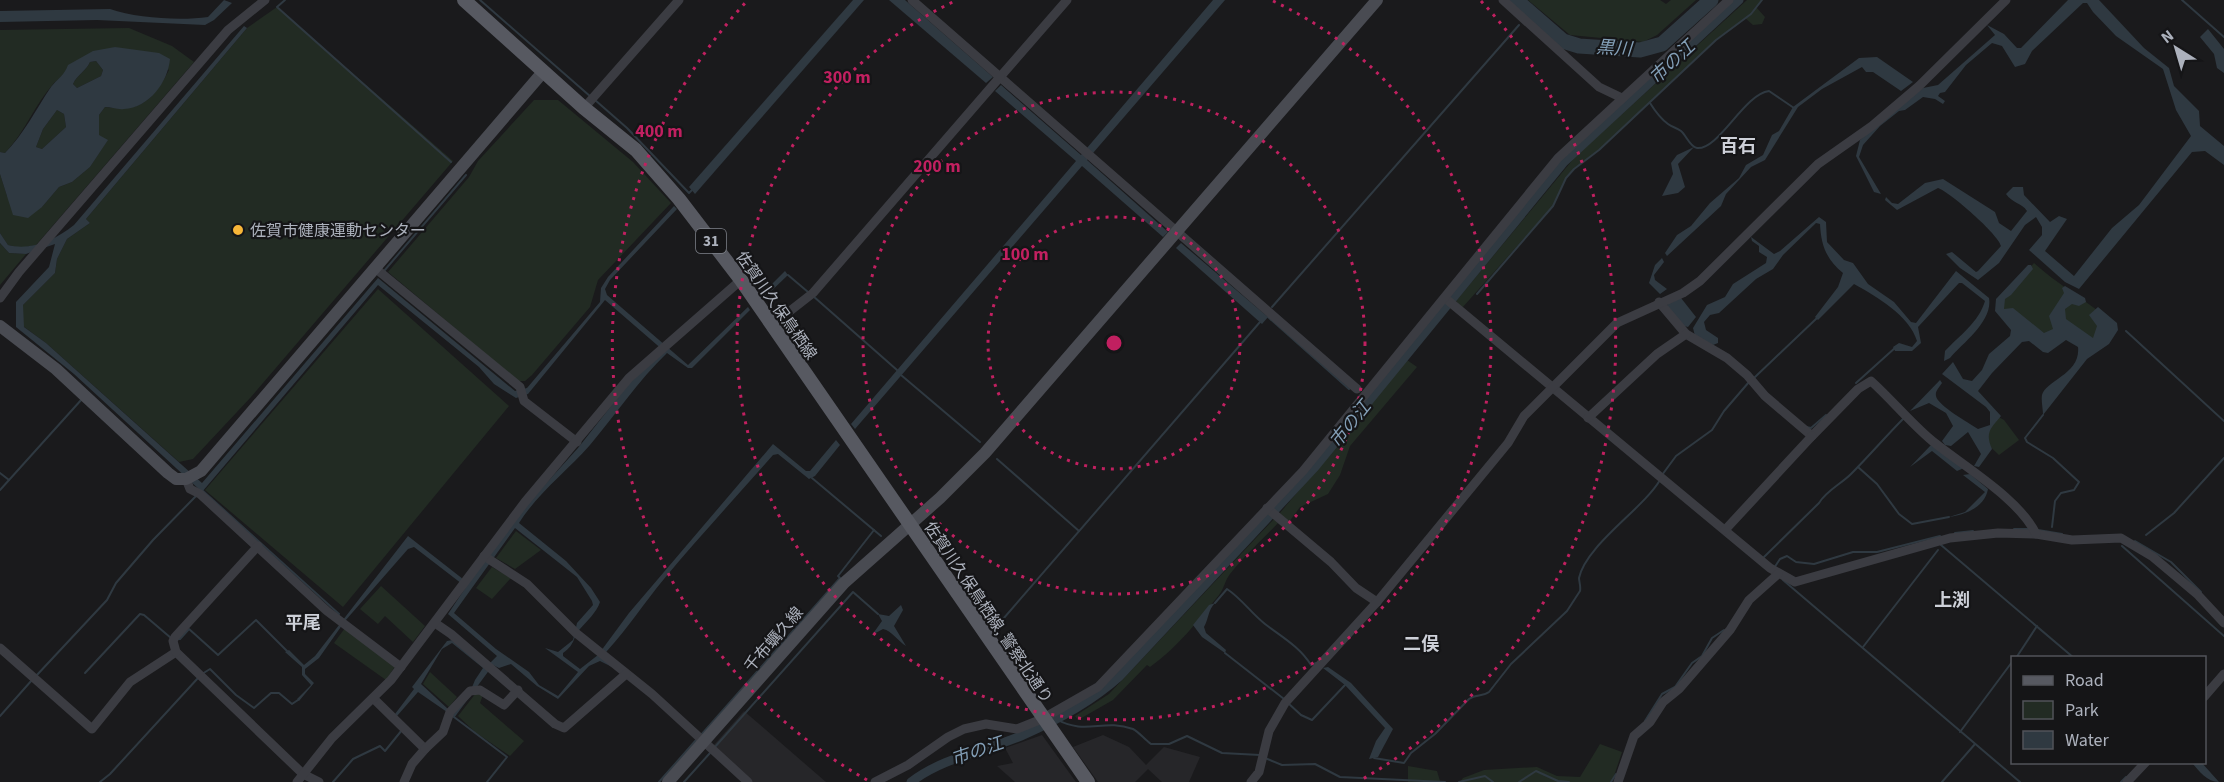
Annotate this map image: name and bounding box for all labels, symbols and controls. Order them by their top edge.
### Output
north arrow [2146,18,2206,78]
text: N [2157,25,2178,49]
water label: 市の江 [1644,33,1702,90]
water label: 黒川 [1595,35,1635,62]
text: 300 m [823,65,871,90]
text: 400 m [635,119,683,144]
district label: 百石 [1720,134,1756,159]
text: 200 m [913,154,961,179]
place label: 佐賀市健康運動センター [250,220,426,242]
marker: 佐賀市健康運動センター [231,223,245,237]
road number: 31 [696,229,726,253]
text: 100 m [1001,242,1049,267]
street label: 佐賀川久保鳥栖線 [730,247,822,364]
centre of rings [1104,333,1124,353]
water label: 市の江 [1324,394,1378,453]
street label: 佐賀川久保鳥栖線, 警察北通り [919,517,1057,708]
district label: 上渕 [1934,588,1970,613]
street label: 千布蠣久線 [739,602,808,677]
district label: 平尾 [285,611,321,636]
district label: 二俣 [1403,632,1440,657]
legend [2011,656,2206,764]
text: Road [2065,668,2104,693]
text: Park [2065,698,2099,723]
text: Water [2065,728,2109,753]
water label: 市の江 [948,730,1009,772]

